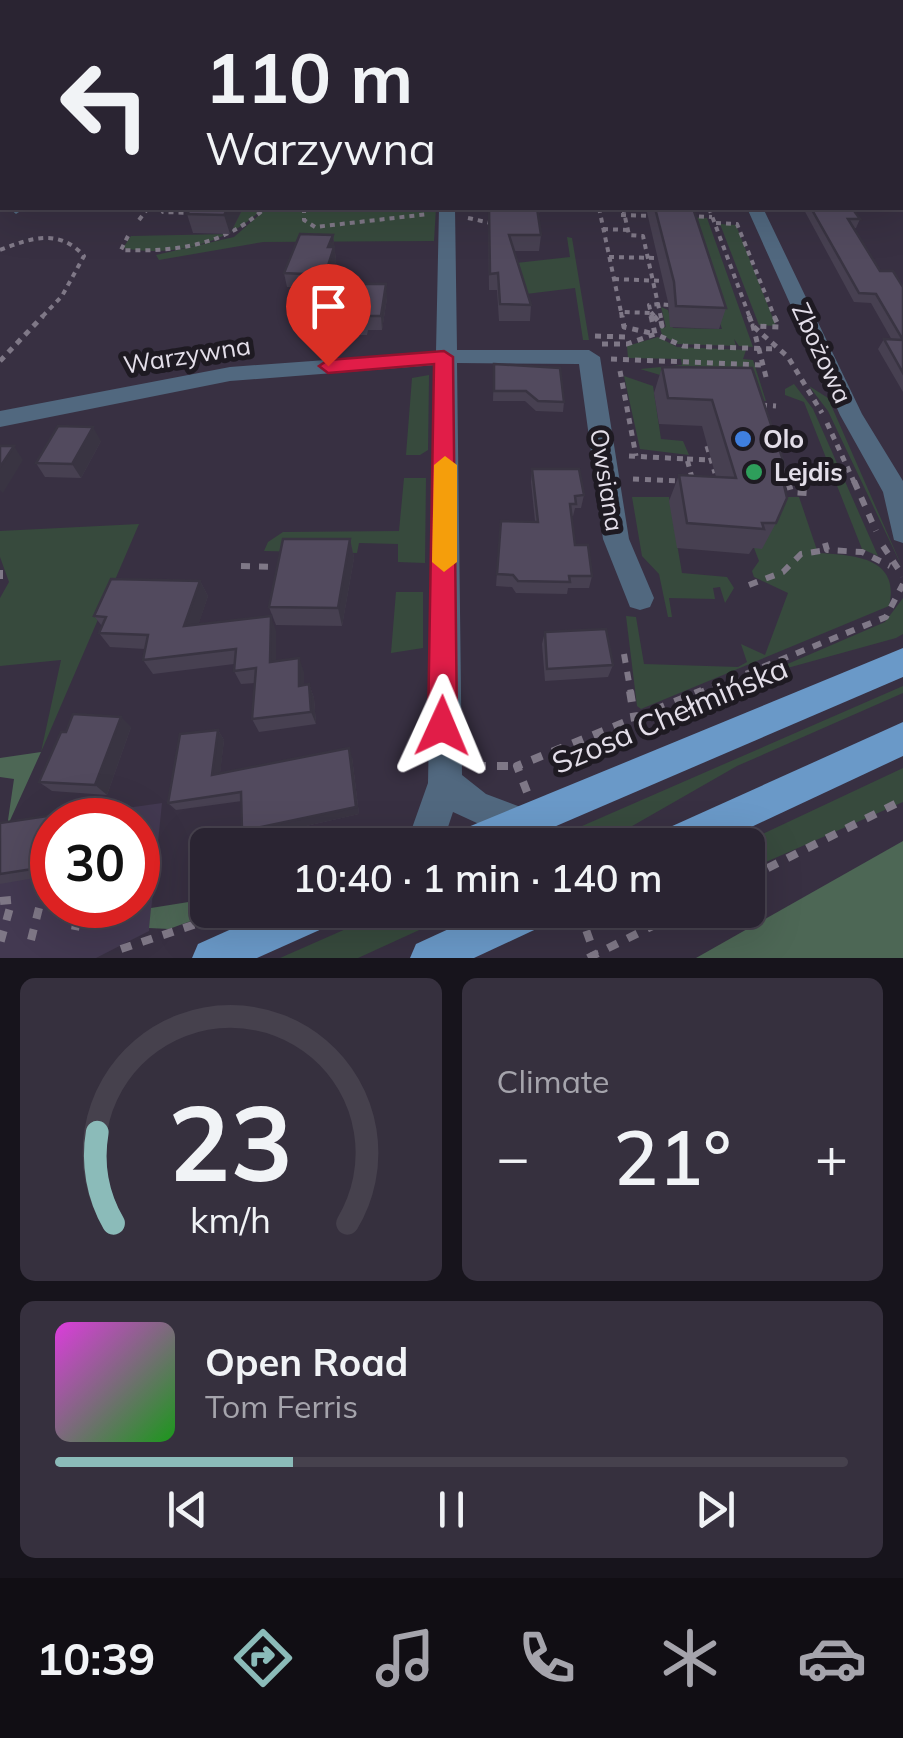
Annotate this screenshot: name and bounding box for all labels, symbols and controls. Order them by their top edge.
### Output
text: 110 m [205,33,413,121]
icon: left [40,40,170,170]
text: Warzywna [205,120,436,176]
pin [286,264,371,367]
icon: arrive [301,279,356,334]
street label: Zbożowa [786,298,859,408]
street label: Warzywna [121,329,253,380]
place label: Olo [763,423,804,454]
street label: Owsiana [584,426,631,534]
marker: Olo [732,428,754,450]
place label: Lejdis [774,456,843,487]
marker: Lejdis [743,461,765,483]
street label: Szosa Chełmińska [546,648,793,782]
position arrow [390,674,494,778]
speed limit sign: 30 [30,798,160,928]
text: 10:40 · 1 min · 140 m [292,854,663,902]
text: Climate [497,1061,609,1101]
text: 23 [168,1076,293,1207]
text: 21° [613,1110,731,1204]
text: − [497,1122,530,1191]
text: + [815,1122,848,1191]
text: km/h [190,1197,271,1242]
text: Open Road [205,1338,408,1386]
text: Tom Ferris [205,1386,358,1426]
icon: previous [160,1482,215,1537]
icon: pause [424,1482,479,1537]
icon: next [688,1482,743,1537]
icon: directions [228,1623,298,1693]
icon: music [370,1623,440,1693]
icon: phone [512,1623,582,1693]
icon: climate [655,1623,725,1693]
icon: car [797,1623,867,1693]
text: 10:39 [36,1630,155,1686]

